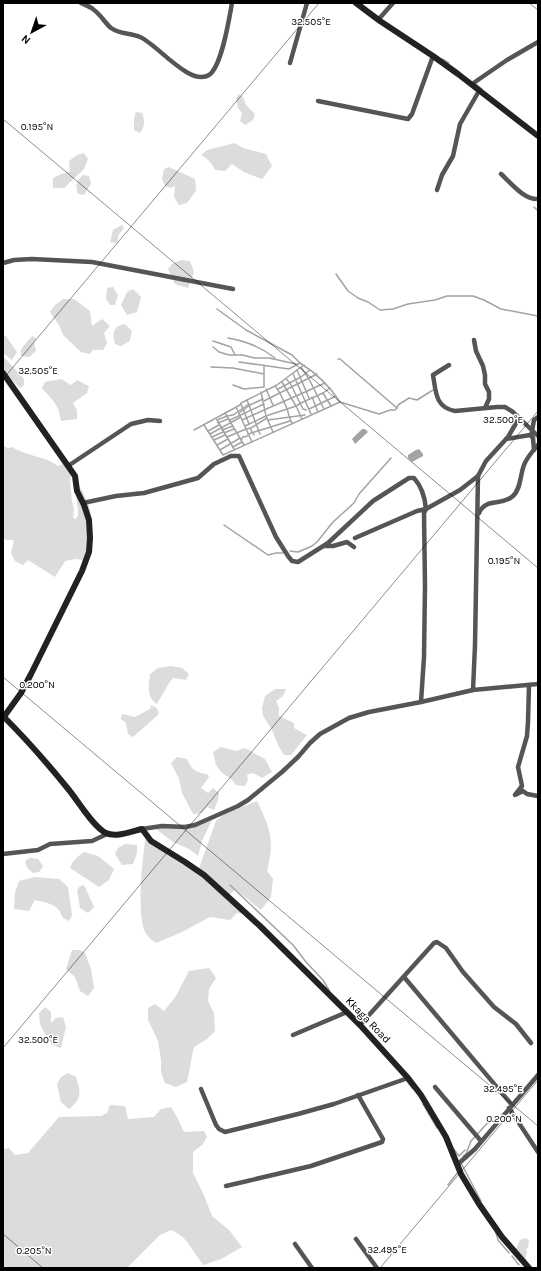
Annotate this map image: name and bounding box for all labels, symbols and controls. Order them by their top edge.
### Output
north arrow [12,12,52,52]
text: 32.505°E [291,16,331,28]
text: N [19,32,33,47]
text: 0.195°N [21,121,53,133]
text: 32.505°E [18,365,58,377]
text: 32.500°E [483,414,523,426]
text: 0.195°N [488,555,520,567]
text: 0.200°N [19,679,55,691]
street label: Kkaga Road [343,994,393,1046]
text: 32.500°E [18,1034,58,1046]
text: 32.495°E [483,1083,523,1095]
text: 0.200°N [486,1113,522,1125]
text: 32.495°E [367,1244,407,1256]
text: 0.205°N [16,1245,52,1257]

